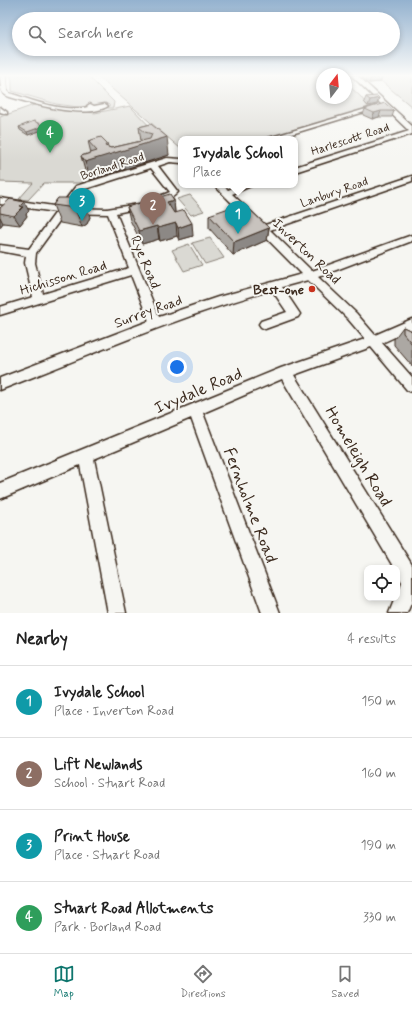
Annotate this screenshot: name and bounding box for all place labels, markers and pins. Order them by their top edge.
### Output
pin: 4 [37,120,63,153]
pin: 3 [69,188,95,221]
pin: 2 [140,192,166,225]
pin: 1 [225,201,251,234]
place label: Best-one [253,281,304,299]
marker: Best-one [307,284,317,294]

